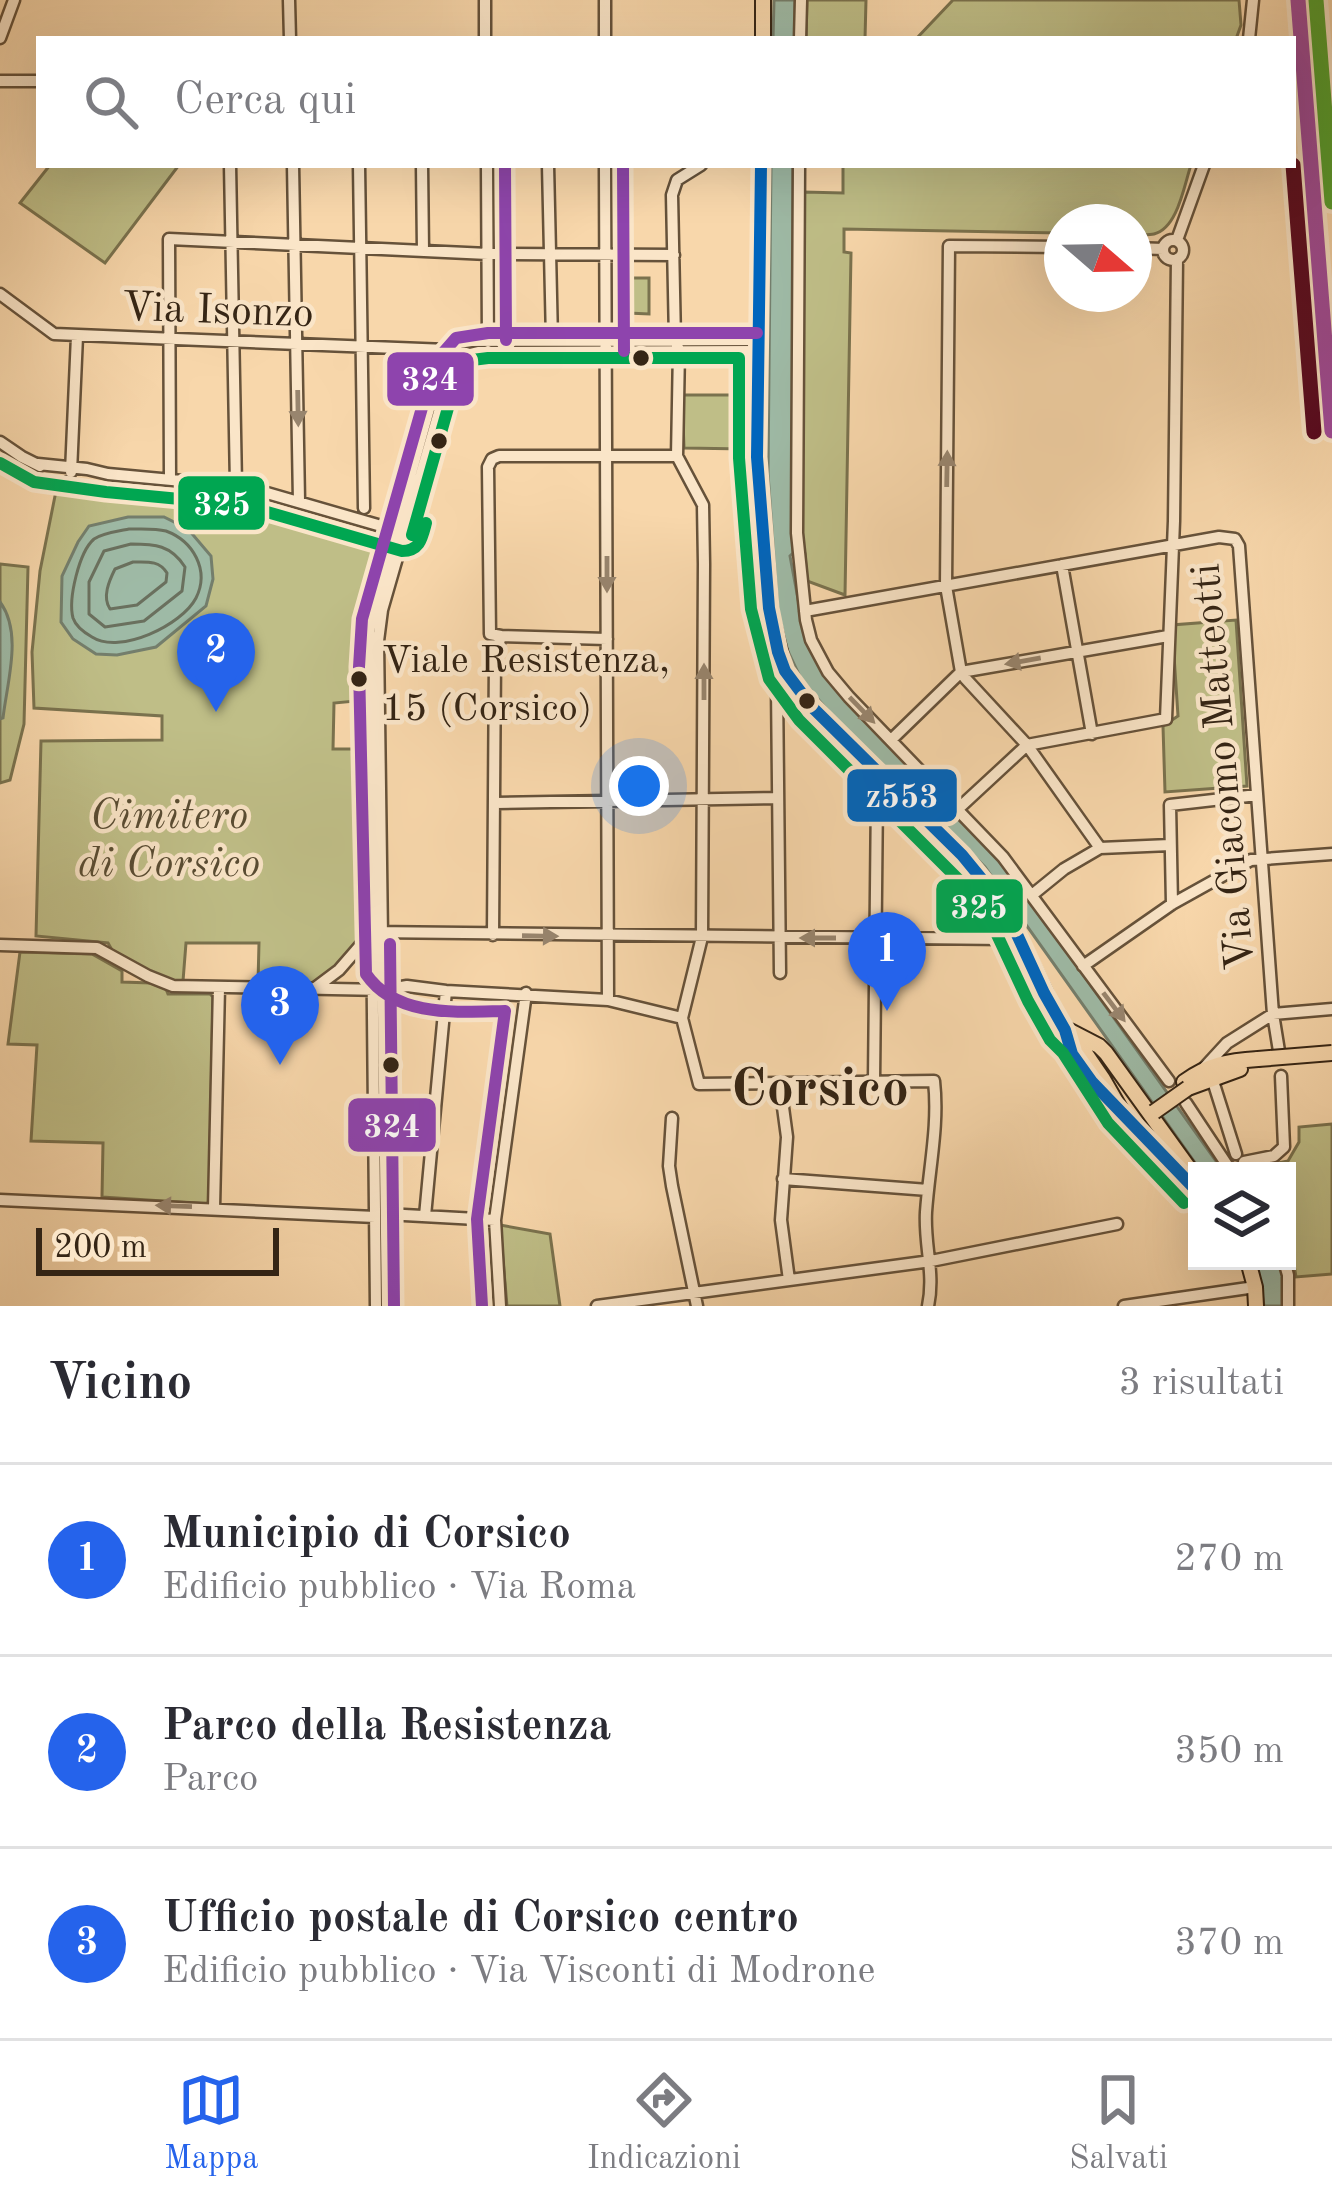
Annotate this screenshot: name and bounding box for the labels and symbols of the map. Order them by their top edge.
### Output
north arrow [1044,204,1152,312]
street label: Via Isonzo [121,288,315,336]
unlabelled marker [630,347,652,369]
line badge: 324 [385,350,476,408]
text: 324 [401,365,459,398]
one-way arrow [288,390,308,428]
unlabelled marker [428,430,450,452]
one-way arrow [937,449,956,487]
line badge: 325 [176,474,267,532]
text: 325 [193,490,251,523]
one-way arrow [597,556,617,594]
street label: Via Giacomo Matteotti [1186,562,1264,972]
pin: 2 [177,613,255,712]
place label: Viale Resistenza, 15 (Corsico) [382,642,670,729]
one-way arrow [1004,652,1041,671]
one-way arrow [694,662,714,700]
marker: Viale Resistenza, 15 (Corsico) [348,668,370,690]
unlabelled marker [796,690,818,712]
one-way arrow [848,696,876,724]
your location [609,756,669,816]
line badge: z553 [845,767,959,824]
text: z553 [866,782,938,815]
park label: Cimitero di Corsico [78,796,260,886]
line badge: 325 [934,877,1025,935]
text: 325 [950,893,1008,926]
pin: 1 [848,912,926,1011]
one-way arrow [522,926,560,946]
one-way arrow [798,928,836,948]
pin: 3 [241,966,319,1065]
one-way arrow [1101,991,1126,1022]
unlabelled marker [380,1054,402,1076]
district label: Corsico [731,1064,909,1118]
line badge: 324 [346,1096,438,1154]
text: 324 [363,1112,421,1145]
one-way arrow [154,1197,192,1216]
scale bar [36,1222,279,1275]

